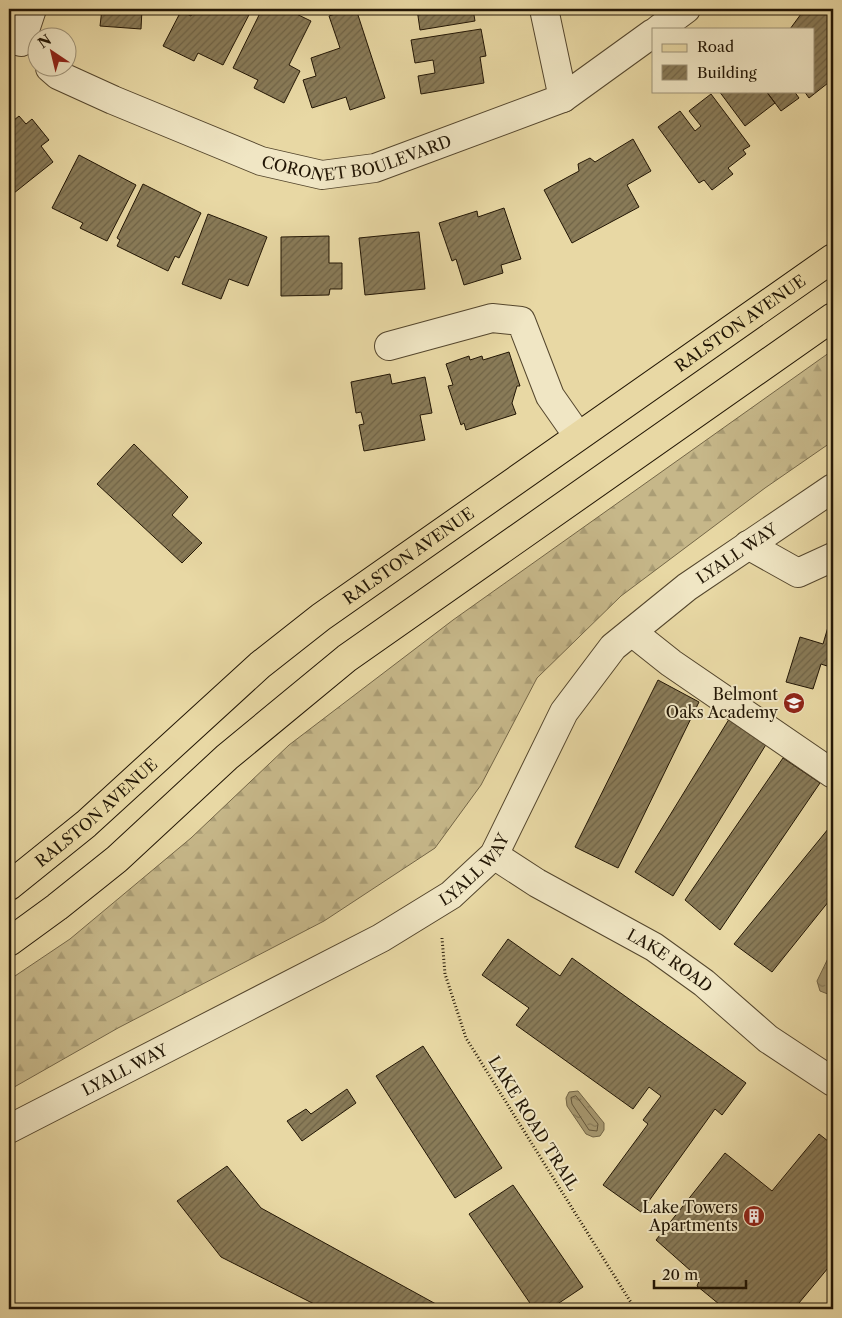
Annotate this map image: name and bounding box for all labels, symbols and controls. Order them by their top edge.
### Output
north arrow [28,28,78,78]
legend [652,28,814,92]
text: N [34,30,55,52]
text: Road [697,37,734,56]
text: Building [697,63,757,82]
street label: CORONET BOULEVARD [260,131,454,185]
street label: RALSTON AVENUE [671,270,809,376]
street label: RALSTON AVENUE [339,503,478,608]
street label: LYALL WAY [692,518,782,588]
place label: Belmont Oaks Academy [666,684,779,722]
school or university icon: Belmont Oaks Academy [782,691,806,715]
street label: RALSTON AVENUE [31,754,161,871]
street label: LYALL WAY [435,830,513,910]
street label: LAKE ROAD [623,924,717,996]
street label: LYALL WAY [78,1039,171,1100]
street label: LAKE ROAD TRAIL [484,1052,584,1195]
place label: Lake Towers Apartments [642,1197,738,1235]
building icon: Lake Towers Apartments [742,1204,766,1228]
scale bar [654,1258,747,1290]
text: 20 m [662,1265,698,1284]

